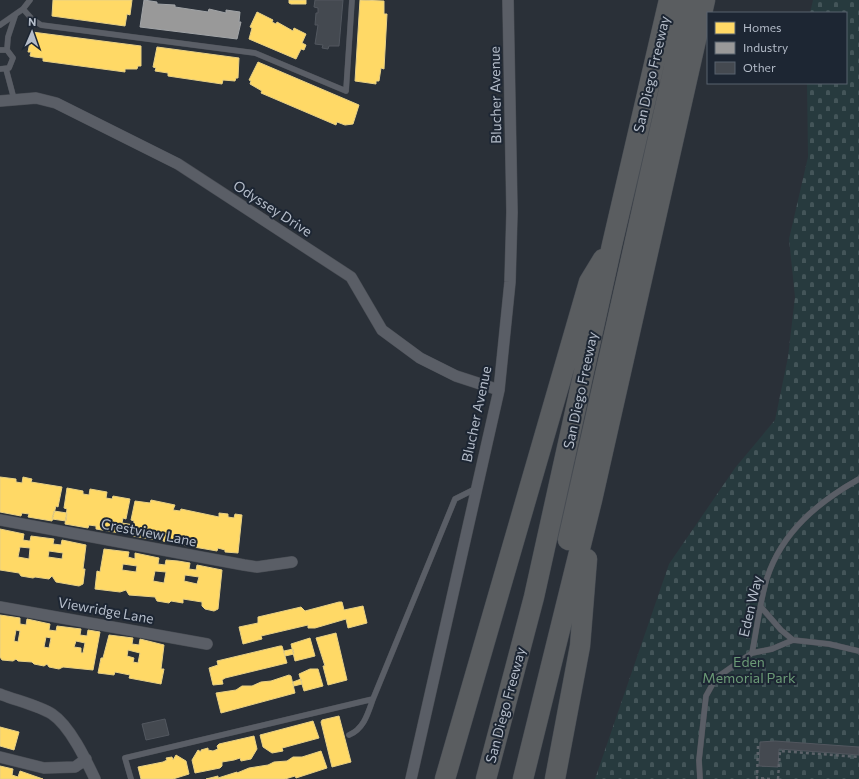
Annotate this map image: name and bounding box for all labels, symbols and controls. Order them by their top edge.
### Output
north arrow [12,12,52,52]
legend [707,12,847,84]
street label: San Diego Freeway [629,14,673,134]
text: N [28,15,37,28]
text: Homes [743,20,781,34]
text: Industry [743,40,788,54]
street label: Blucher Avenue [486,46,504,144]
text: Other [743,60,776,74]
street label: Odyssey Drive [230,176,316,240]
street label: San Diego Freeway [559,330,601,450]
street label: Blucher Avenue [458,364,494,464]
street label: Crestview Lane [100,514,198,550]
street label: Eden Way [735,574,765,638]
street label: Viewridge Lane [57,593,155,627]
street label: San Diego Freeway [481,645,529,765]
park label: Eden Memorial Park [702,653,796,686]

